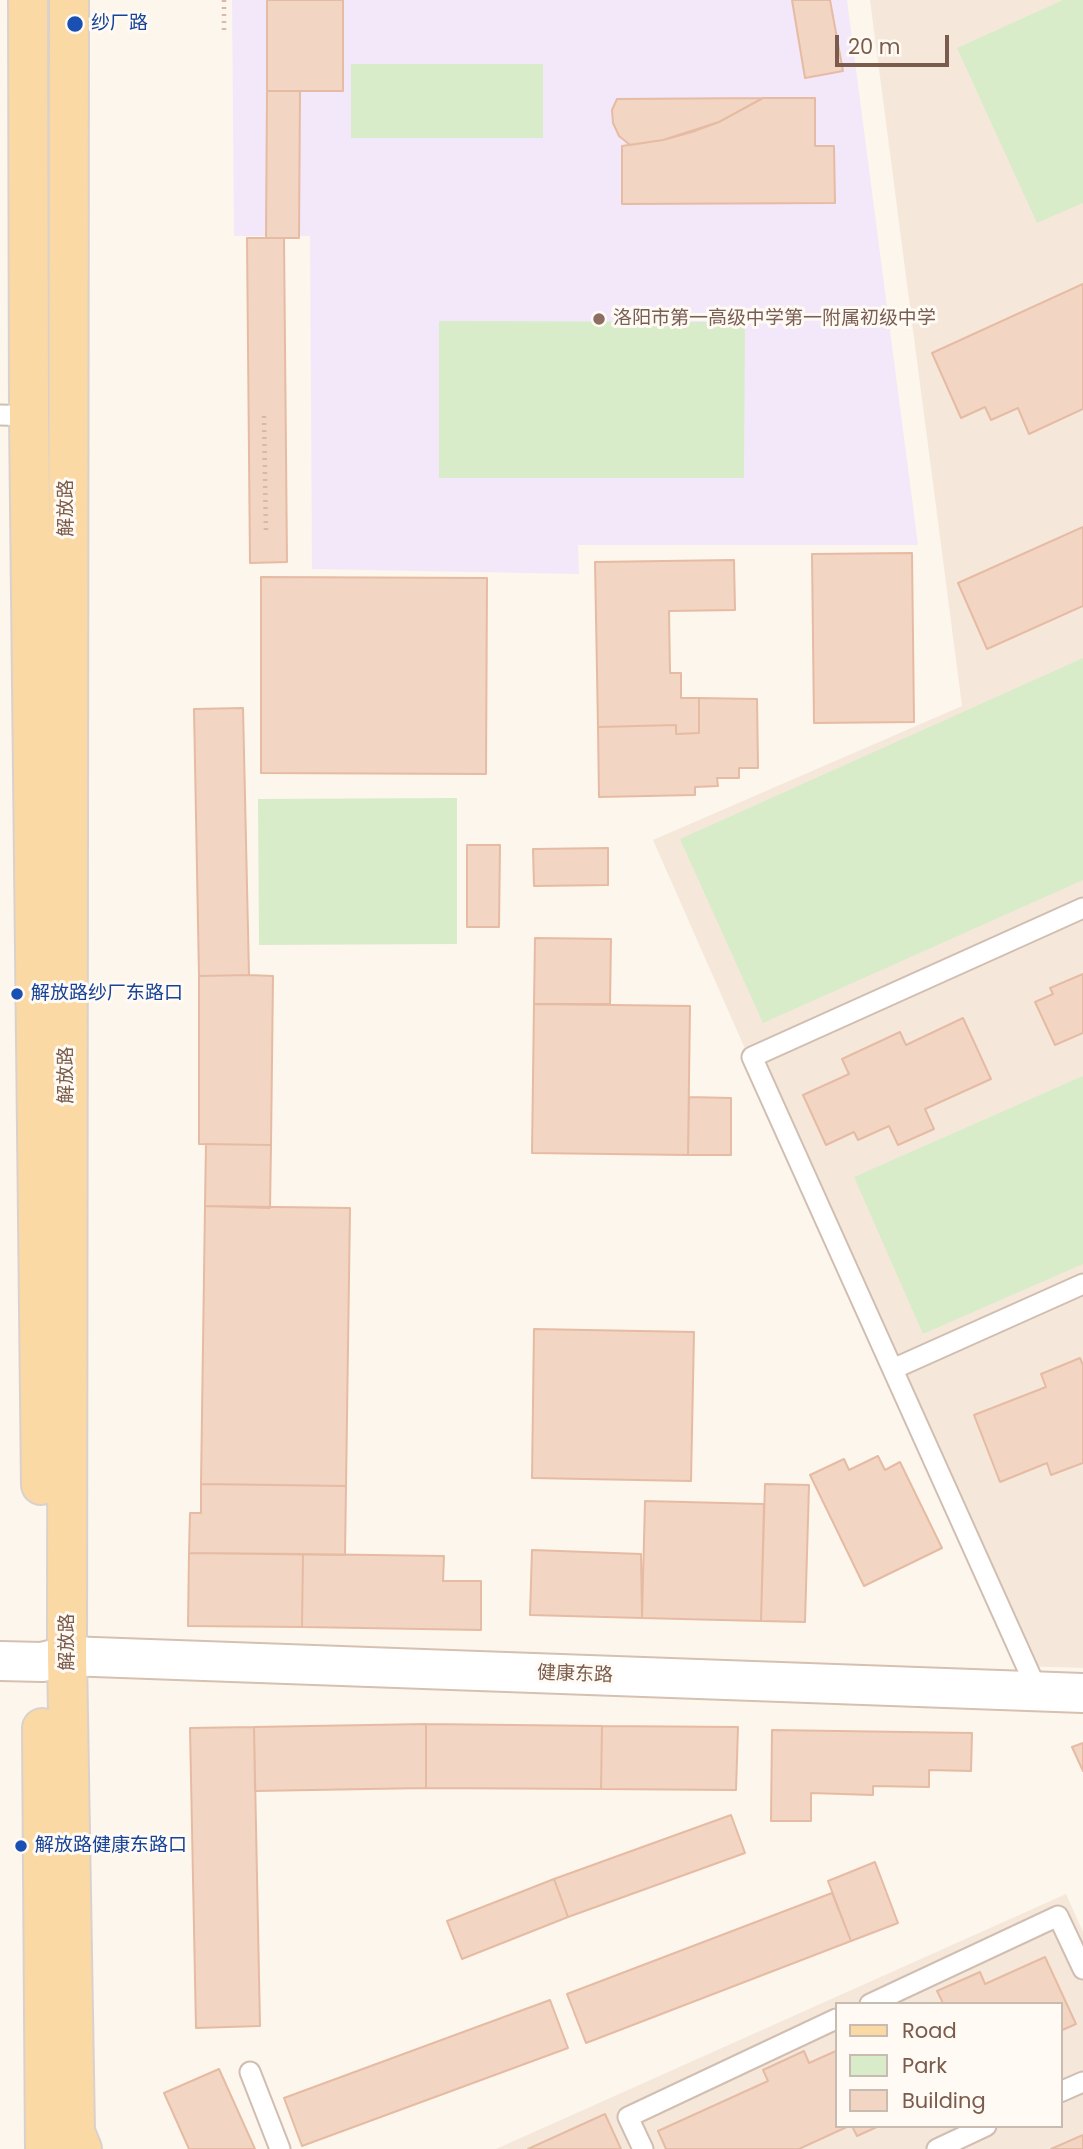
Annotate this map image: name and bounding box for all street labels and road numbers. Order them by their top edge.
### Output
street label: 解放路 [56,480,78,536]
street label: 解放路 [56,1047,78,1103]
street label: 解放路 [57,1614,79,1670]
street label: 健康东路 [537,1662,613,1688]

